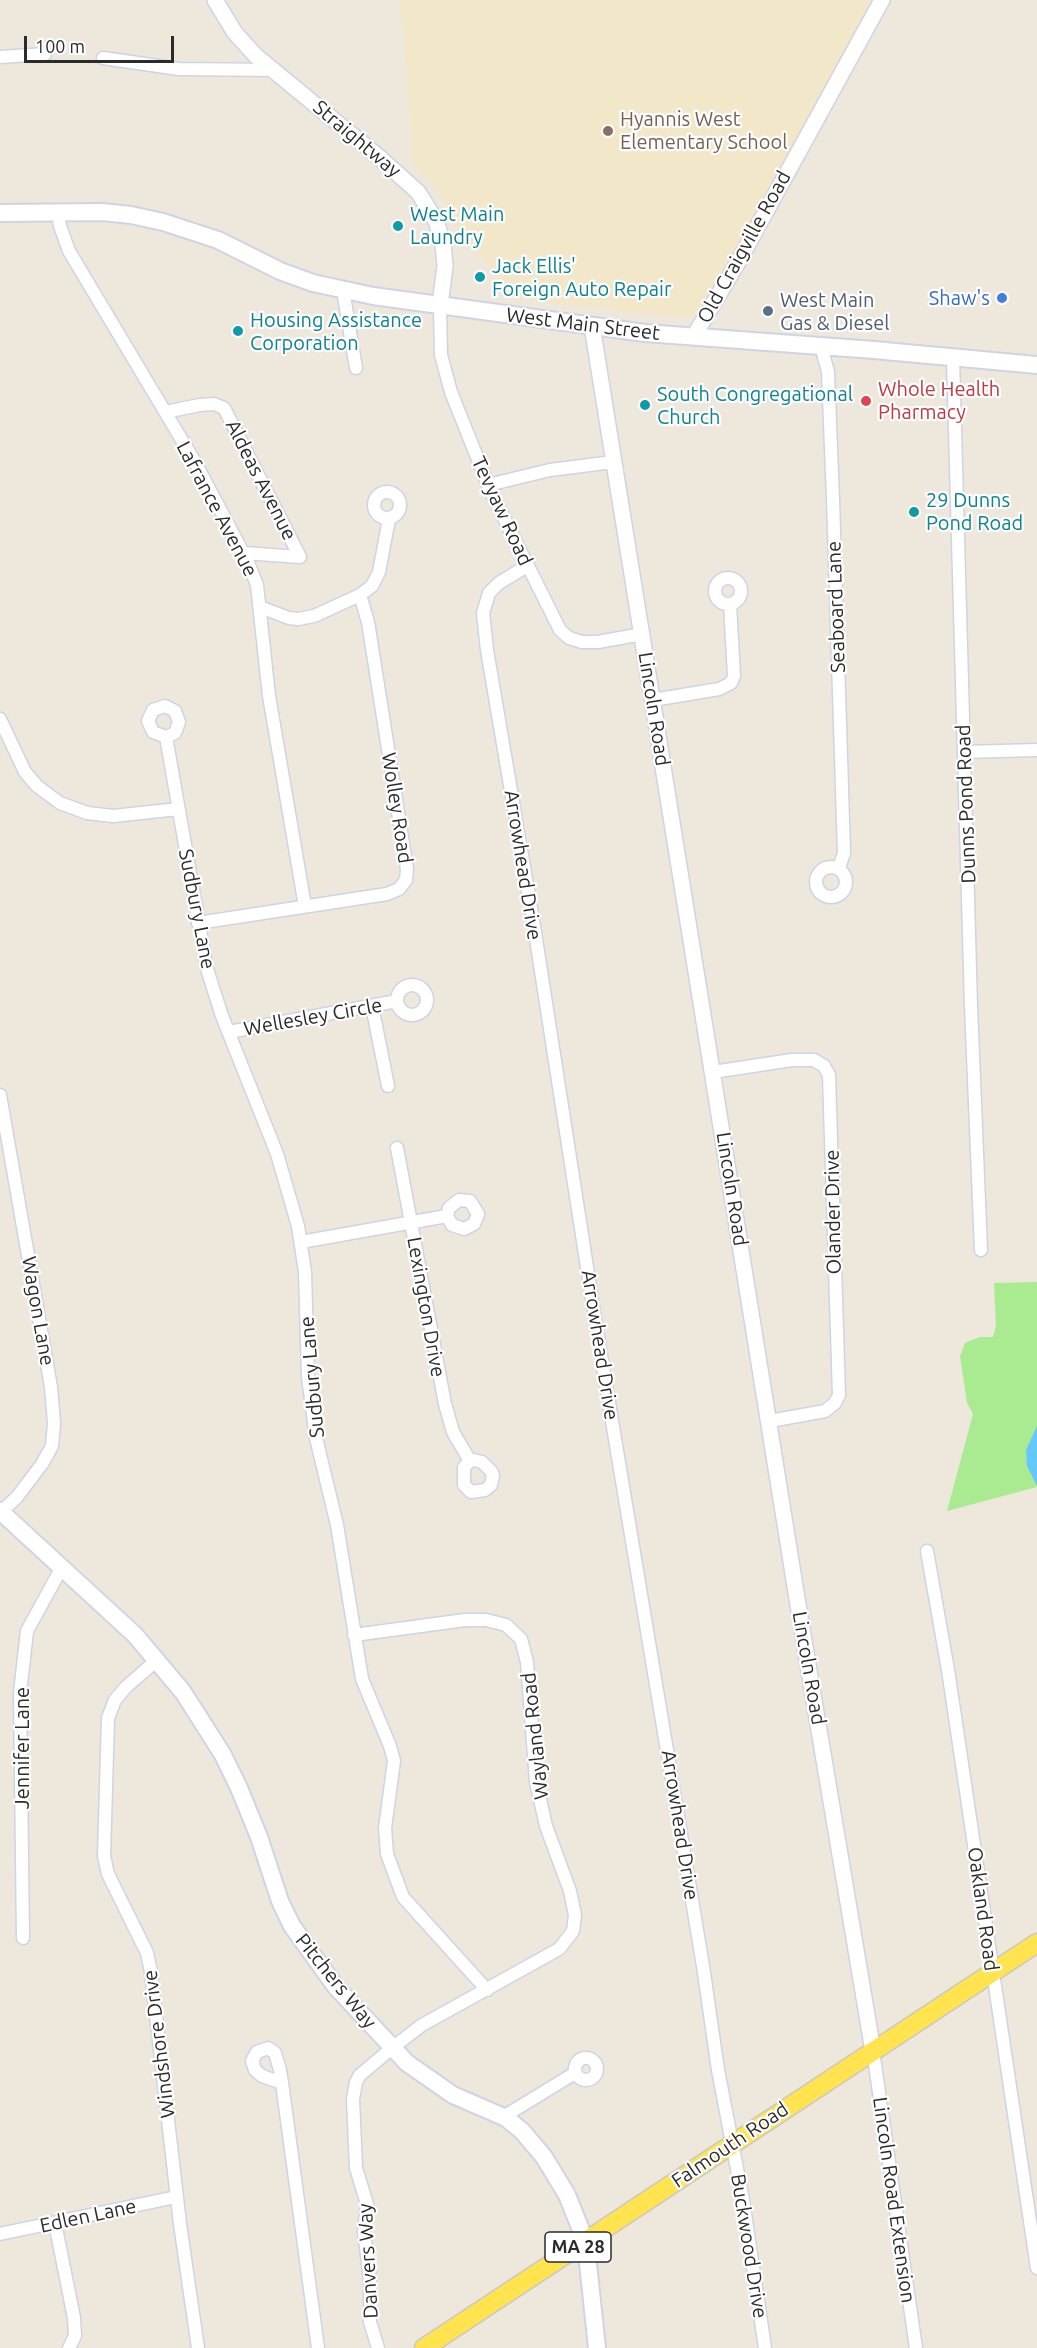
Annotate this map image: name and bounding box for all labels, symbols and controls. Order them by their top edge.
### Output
scale bar [27,24,177,62]
text: 100 m [35,36,85,56]
street label: Straightway [308,95,406,183]
place label: Hyannis West Elementary School [620,107,787,154]
marker: Hyannis West Elementary School [601,124,615,138]
street label: Old Craigville Road [692,167,796,327]
place label: West Main Laundry [410,202,504,249]
marker: West Main Laundry [391,219,405,233]
place label: Jack Ellis' Foreign Auto Repair [492,254,672,301]
marker: Jack Ellis' Foreign Auto Repair [473,270,487,284]
place label: Shaw's [929,286,990,310]
place label: West Main Gas & Diesel [780,288,889,335]
marker: Shaw's [995,291,1009,305]
street label: West Main Street [505,303,661,345]
marker: West Main Gas & Diesel [761,304,775,318]
place label: Housing Assistance Corporation [250,308,422,355]
marker: Housing Assistance Corporation [231,324,245,338]
place label: Whole Health Pharmacy [878,377,1000,424]
place label: South Congregational Church [657,382,853,429]
marker: Whole Health Pharmacy [859,394,873,408]
marker: South Congregational Church [638,398,652,412]
street label: Aldeas Avenue [220,416,302,544]
street label: Lafrance Avenue [171,437,263,581]
street label: Tevyaw Road [466,453,538,569]
place label: 29 Dunns Pond Road [926,488,1023,535]
marker: 29 Dunns Pond Road [907,505,921,519]
street label: Seaboard Lane [822,540,850,674]
street label: Lincoln Road [633,650,675,768]
street label: Dunns Pond Road [951,724,981,884]
street label: Wolley Road [376,751,418,865]
street label: Arrowhead Drive [499,788,547,942]
street label: Sudbury Lane [174,847,220,971]
street label: Wellesley Circle [242,993,384,1041]
street label: Lincoln Road [711,1130,753,1248]
street label: Olander Drive [820,1149,846,1275]
street label: Lexington Drive [402,1235,450,1379]
street label: Wagon Lane [17,1254,59,1368]
street label: Arrowhead Drive [576,1268,624,1422]
street label: Sudbury Lane [295,1315,329,1439]
street label: Lincoln Road [787,1609,831,1727]
street label: Wayland Road [516,1671,554,1801]
street label: Jennifer Lane [10,1687,34,1809]
street label: Arrowhead Drive [656,1748,704,1902]
street label: Oakland Road [962,1845,1004,1973]
street label: Pitchers Way [290,1929,382,2033]
street label: Windshore Drive [138,1969,180,2119]
street label: Lincoln Road Extension [868,2095,920,2305]
street label: Falmouth Road [667,2097,793,2193]
street label: Buckwood Drive [726,2172,772,2320]
street label: Edlen Lane [38,2194,138,2238]
street label: Danvers Way [353,2203,383,2319]
road number: MA 28 [545,2232,611,2262]

